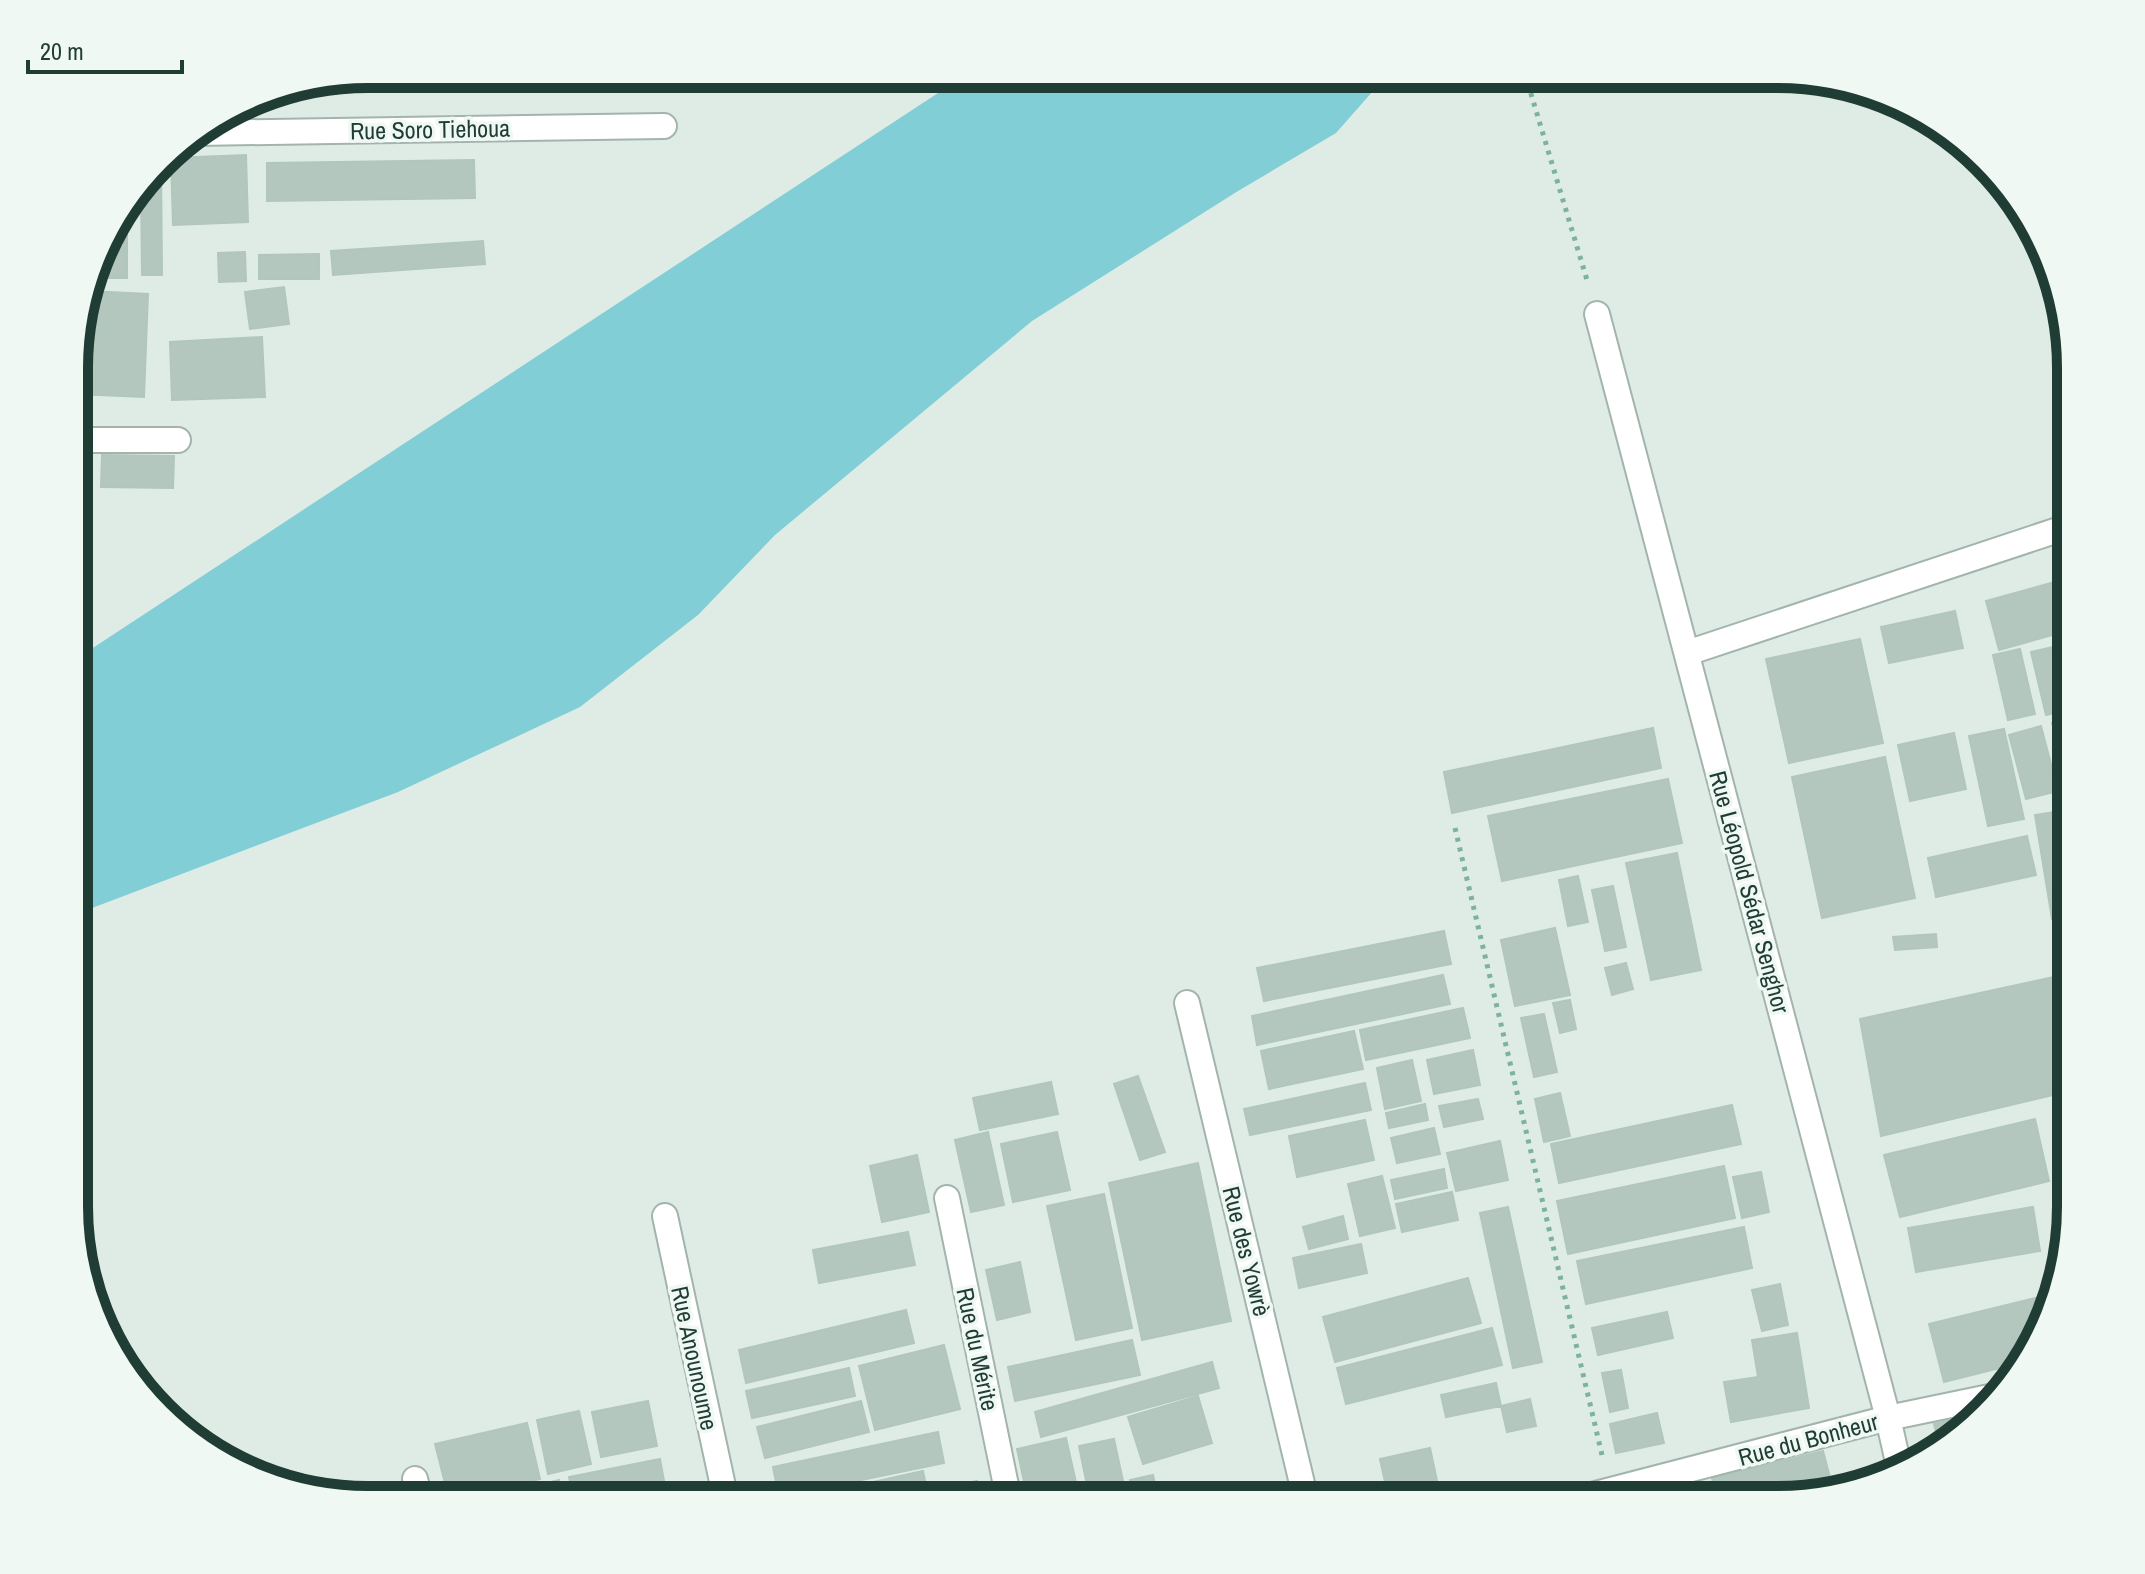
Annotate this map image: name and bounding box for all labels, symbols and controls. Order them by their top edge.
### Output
scale bar [28,24,182,74]
text: 20 m [40,35,84,67]
street label: Rue Soro Tiehoua [350,112,510,146]
street label: Rue Léopold Sédar Senghor [1702,767,1798,1017]
street label: Rue des Yowrè [1215,1183,1279,1319]
street label: Rue Anounoume [664,1283,726,1433]
street label: Rue du Mérite [949,1285,1007,1413]
street label: Rue du Bonheur [1735,1405,1882,1473]

